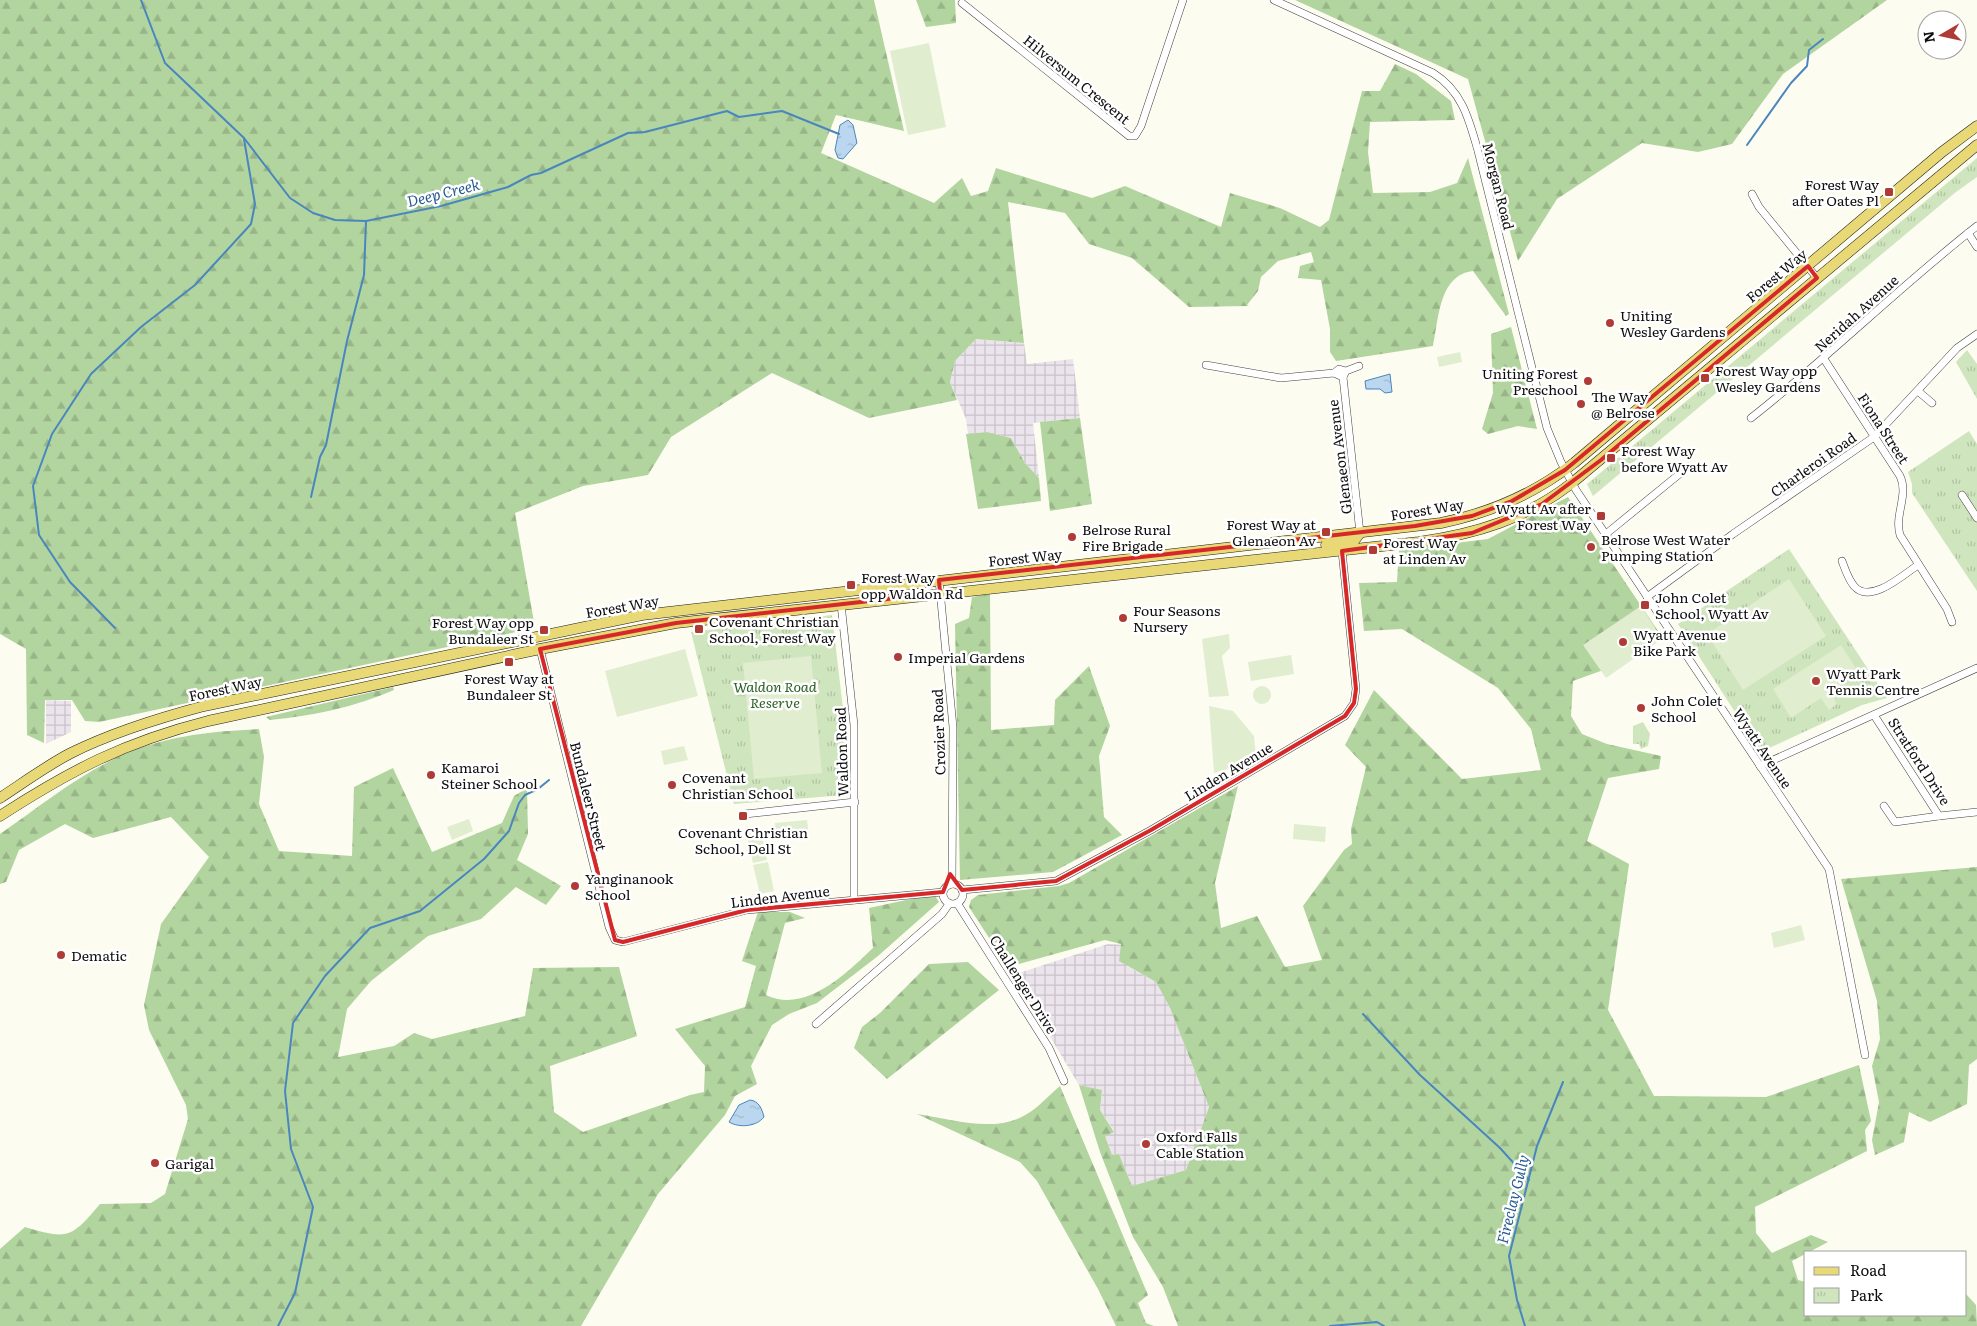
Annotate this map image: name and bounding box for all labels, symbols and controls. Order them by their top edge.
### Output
north arrow [1917,10,1967,60]
street label: Hilversum Crescent [1019,30,1135,129]
text: N [1917,30,1939,45]
street label: Morgan Road [1478,140,1520,232]
water label: Deep Creek [404,172,483,212]
place label: Forest Way after Oates Pl [1792,174,1880,210]
marker: Forest Way after Oates Pl [1883,186,1895,198]
street label: Forest Way [1741,243,1812,307]
street label: Neridah Avenue [1810,270,1902,356]
place label: Uniting Wesley Gardens [1620,305,1725,341]
marker: Uniting Wesley Gardens [1604,317,1616,329]
place label: Forest Way opp Wesley Gardens [1715,360,1820,396]
place label: Uniting Forest Preschool [1482,363,1578,399]
marker: Forest Way opp Wesley Gardens [1699,372,1711,384]
marker: Uniting Forest Preschool [1582,375,1594,387]
place label: The Way @ Belrose [1591,386,1655,422]
street label: Fiona Street [1854,389,1915,468]
street label: Glenaeon Avenue [1322,398,1356,516]
marker: The Way @ Belrose [1575,398,1587,410]
street label: Charleroi Road [1766,427,1860,501]
place label: Forest Way before Wyatt Av [1621,440,1729,476]
marker: Forest Way before Wyatt Av [1605,452,1617,464]
street label: Forest Way [1389,493,1466,525]
place label: Wyatt Av after Forest Way [1495,498,1592,534]
marker: Wyatt Av after Forest Way [1595,510,1607,522]
place label: Forest Way at Glenaeon Av [1226,514,1317,550]
place label: Belrose Rural Fire Brigade [1082,519,1171,555]
marker: Forest Way at Glenaeon Av [1320,526,1332,538]
place label: Belrose West Water Pumping Station [1601,529,1730,565]
marker: Belrose Rural Fire Brigade [1066,531,1078,543]
place label: Forest Way at Linden Av [1383,532,1467,568]
marker: Belrose West Water Pumping Station [1585,541,1597,553]
street label: Forest Way [987,543,1064,571]
marker: Forest Way at Linden Av [1367,544,1379,556]
place label: Forest Way opp Waldon Rd [861,567,963,603]
marker: Forest Way opp Waldon Rd [845,579,857,591]
place label: John Colet School, Wyatt Av [1655,587,1770,623]
street label: Forest Way [584,590,661,622]
marker: John Colet School, Wyatt Av [1639,599,1651,611]
place label: Four Seasons Nursery [1133,600,1220,636]
place label: Covenant Christian School, Forest Way [709,611,839,647]
place label: Forest Way opp Bundaleer St [432,612,534,648]
marker: Four Seasons Nursery [1117,612,1129,624]
marker: Covenant Christian School, Forest Way [693,623,705,635]
marker: Forest Way opp Bundaleer St [538,624,550,636]
place label: Wyatt Avenue Bike Park [1633,624,1726,660]
marker: Wyatt Avenue Bike Park [1617,636,1629,648]
place label: Imperial Gardens [908,647,1025,667]
marker: Imperial Gardens [892,651,904,663]
marker: Forest Way at Bundaleer St [503,656,515,668]
place label: Wyatt Park Tennis Centre [1826,663,1920,699]
place label: Forest Way at Bundaleer St [464,668,554,704]
street label: Forest Way [187,670,264,705]
marker: Wyatt Park Tennis Centre [1810,675,1822,687]
park label: Waldon Road Reserve [733,676,817,712]
street label: Crozier Road [926,688,950,776]
place label: John Colet School [1651,690,1723,726]
marker: John Colet School [1635,702,1647,714]
street label: Wyatt Avenue [1729,704,1797,792]
street label: Waldon Road [829,706,853,797]
street label: Stratford Drive [1884,713,1956,809]
street label: Linden Avenue [1180,737,1276,805]
street label: Bundaleer Street [566,739,612,853]
place label: Kamaroi Steiner School [441,757,538,793]
place label: Covenant Christian School [682,767,794,803]
marker: Kamaroi Steiner School [425,769,437,781]
marker: Covenant Christian School [666,779,678,791]
marker: Covenant Christian School, Dell St [737,810,749,822]
place label: Covenant Christian School, Dell St [678,822,808,858]
place label: Yanginanook School [585,868,674,904]
marker: Yanginanook School [569,880,581,892]
street label: Linden Avenue [729,880,831,912]
street label: Challenger Drive [986,931,1062,1037]
place label: Dematic [71,945,127,965]
marker: Dematic [55,949,67,961]
place label: Oxford Falls Cable Station [1156,1126,1244,1162]
marker: Oxford Falls Cable Station [1140,1138,1152,1150]
water label: Fireclay Gully [1490,1152,1534,1246]
place label: Garigal [165,1153,214,1173]
marker: Garigal [149,1157,161,1169]
legend [1804,1251,1967,1316]
text: Road [1850,1258,1886,1281]
text: Park [1850,1283,1884,1306]

